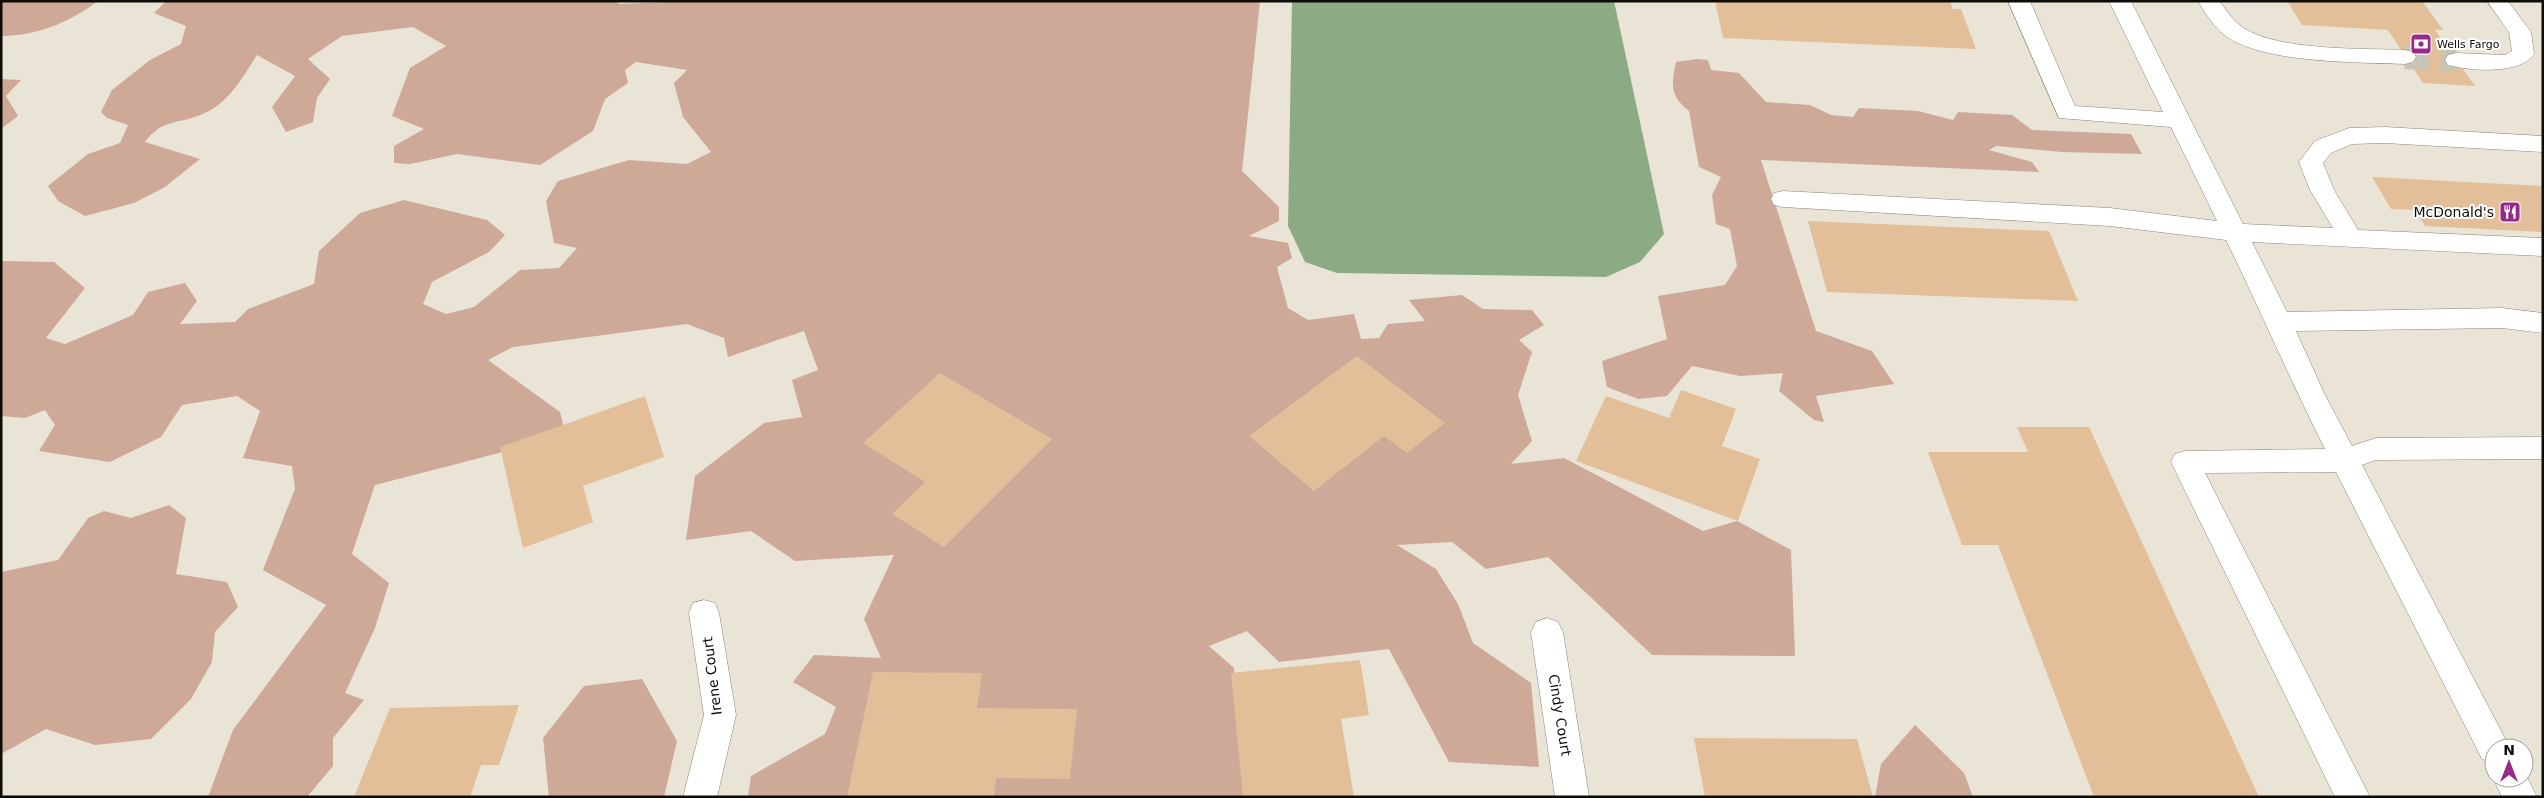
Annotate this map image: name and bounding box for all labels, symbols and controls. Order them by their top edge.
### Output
bank icon: Wells Fargo [2409,32,2433,56]
place label: Wells Fargo [2437,38,2500,51]
restaurant icon: McDonald's [2498,200,2522,224]
place label: McDonald's [2414,204,2494,220]
street label: Irene Court [699,636,725,716]
street label: Cindy Court [1546,673,1574,758]
north arrow [2484,738,2534,788]
text: N [2503,742,2515,758]

